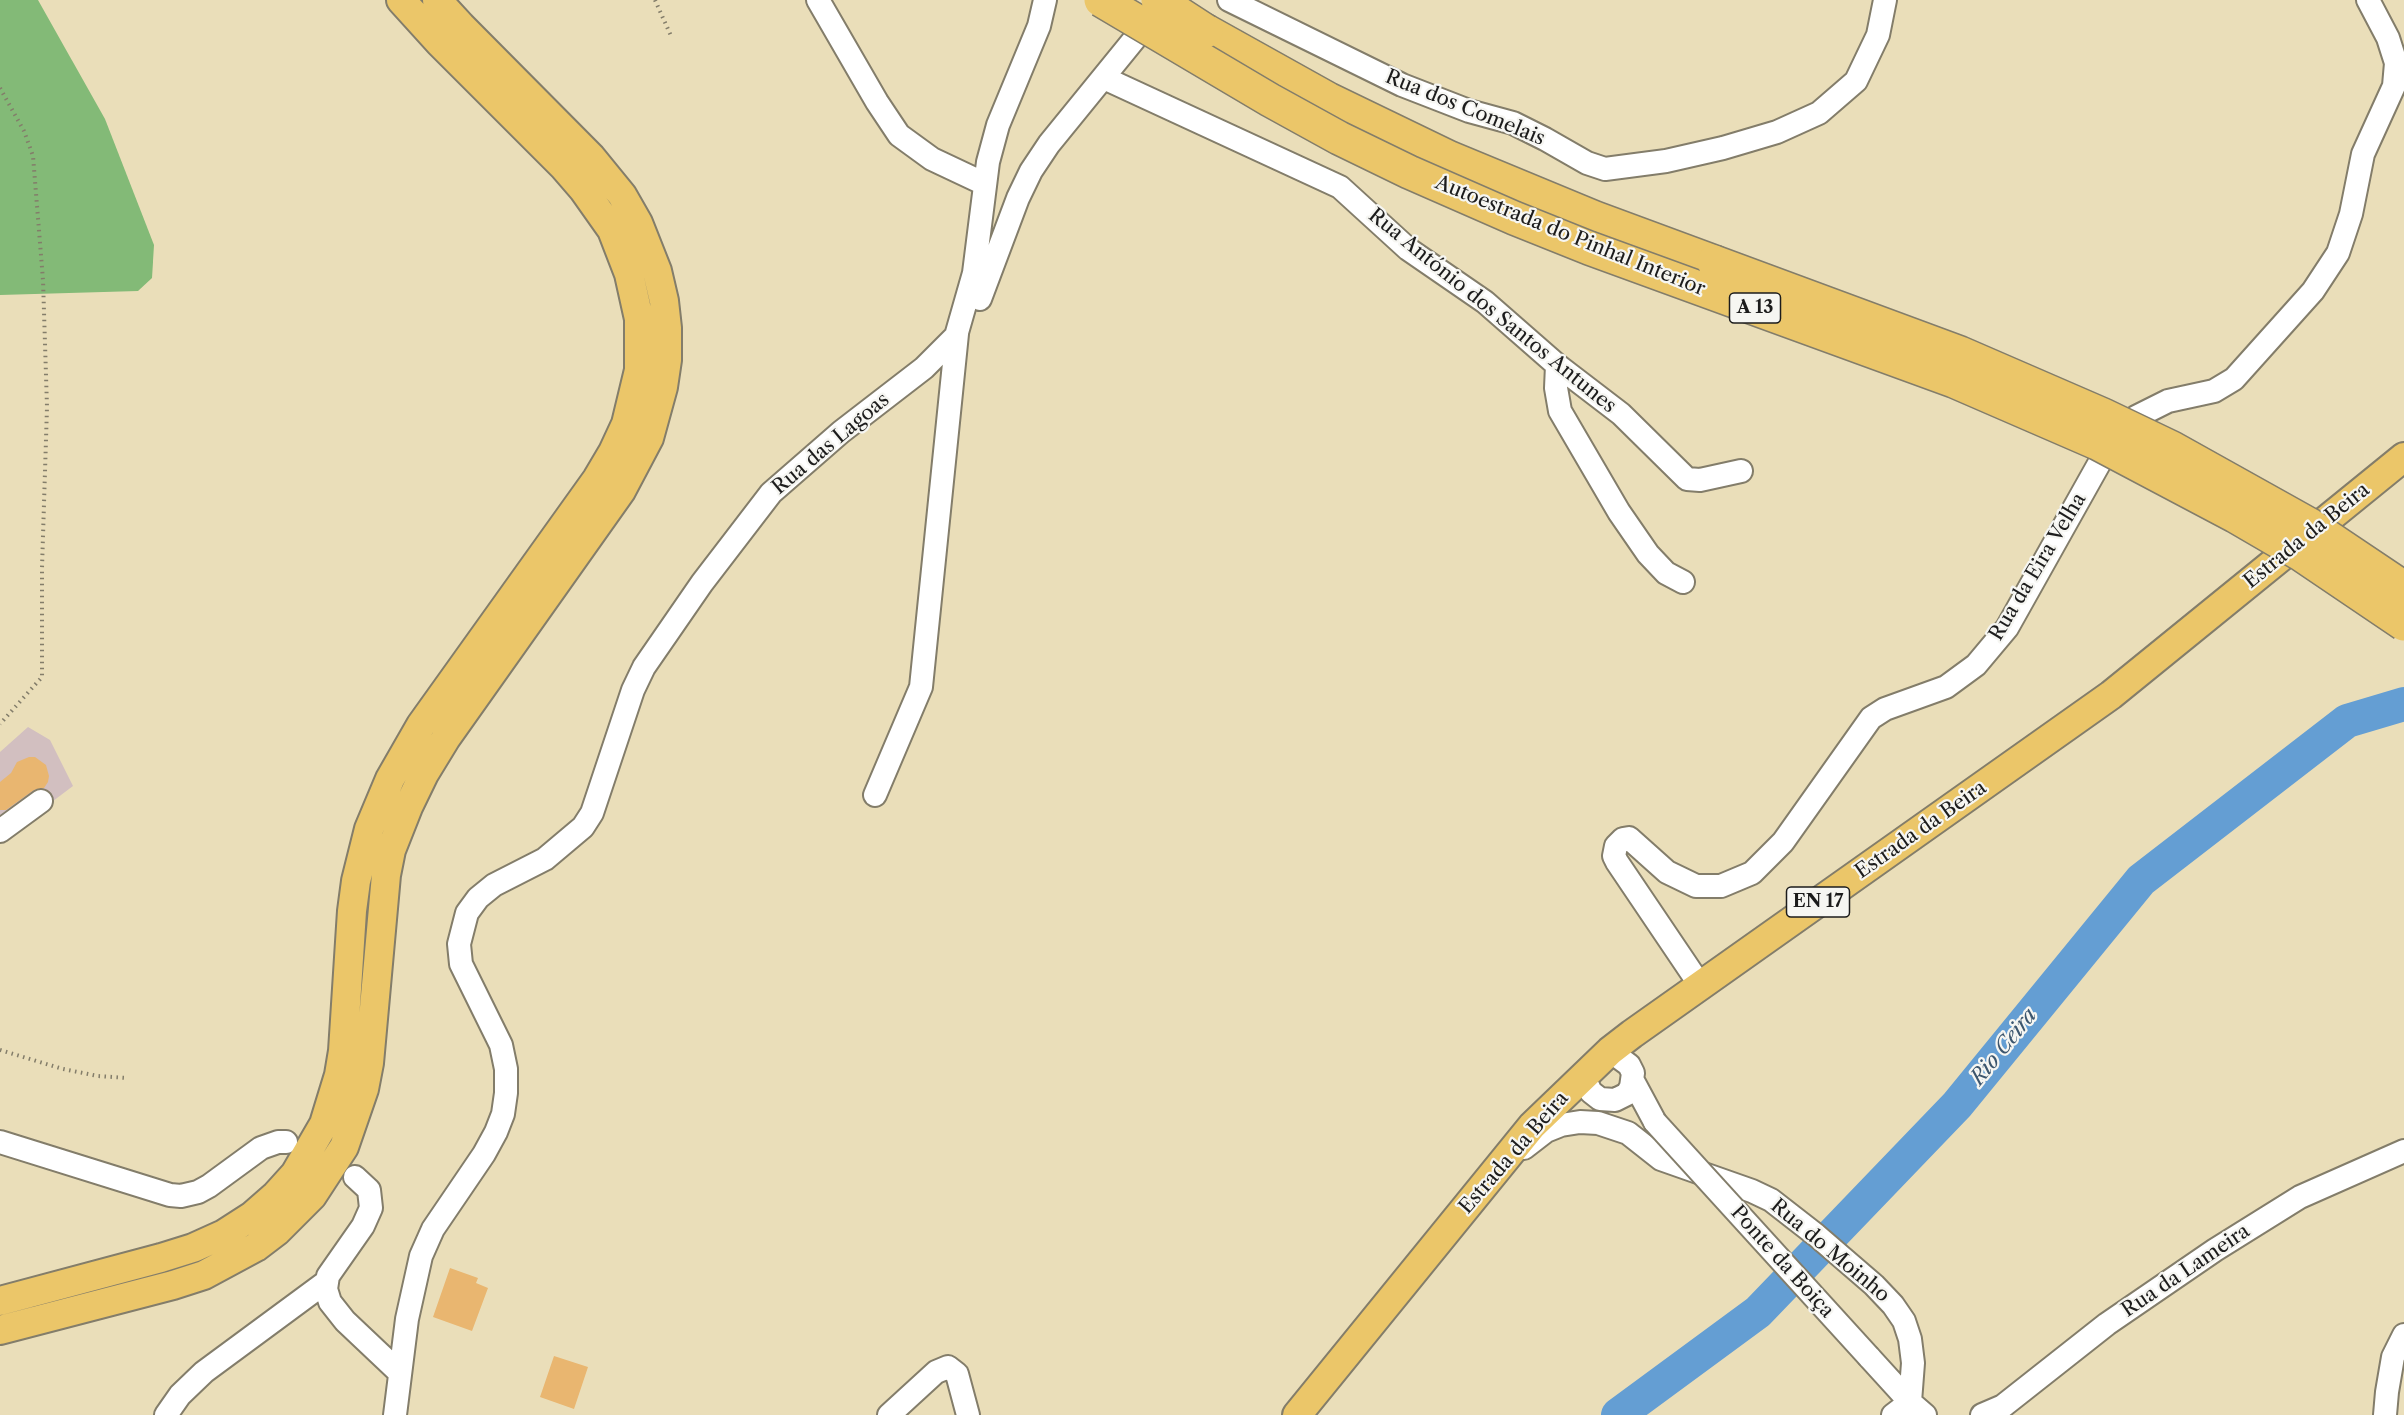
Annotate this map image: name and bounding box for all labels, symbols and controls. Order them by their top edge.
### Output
street label: Rua dos Comelais [1382,65,1548,151]
street label: Autoestrada do Pinhal Interior [1431,171,1709,301]
street label: Rua António dos Santos Antunes [1363,204,1621,418]
road number: A 13 [1730,293,1780,323]
street label: Rua das Lagoas [768,388,894,500]
street label: Estrada da Beira [2239,478,2375,594]
street label: Rua da Eira Velha [1984,489,2092,645]
street label: Estrada da Beira [1851,776,1991,884]
road number: EN 17 [1786,887,1850,917]
water label: Rio Ceira [1965,1004,2043,1090]
street label: Estrada da Beira [1454,1087,1574,1219]
street label: Rua do Moinho [1766,1194,1894,1308]
street label: Ponte da Boiça [1725,1201,1839,1323]
street label: Rua da Lameira [2117,1219,2255,1323]

